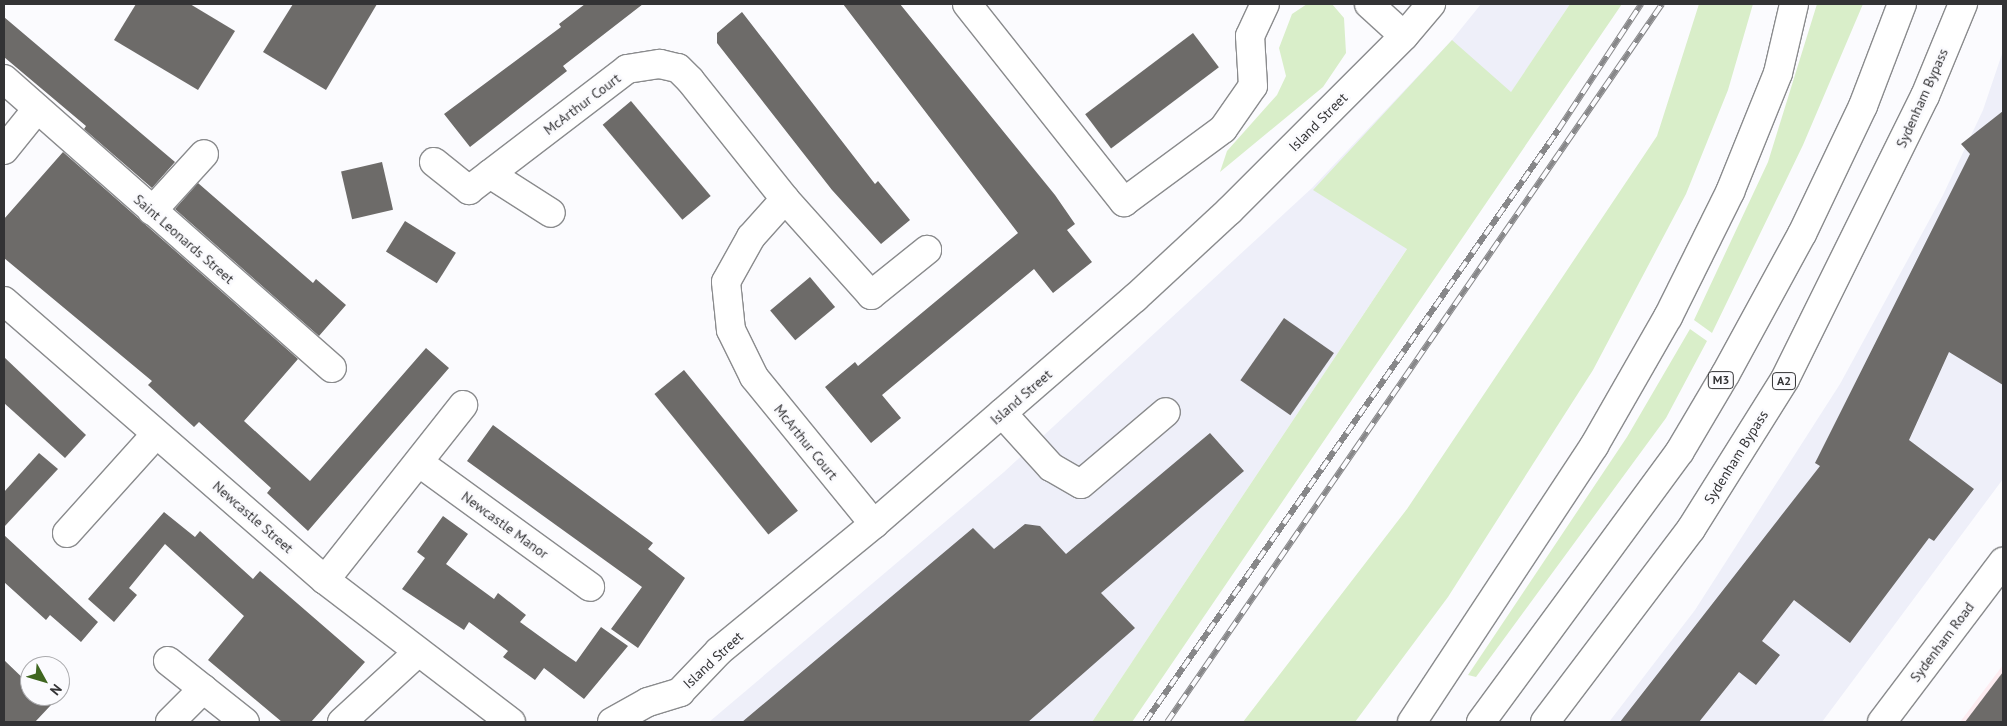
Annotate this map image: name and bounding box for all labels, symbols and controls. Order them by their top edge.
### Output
street label: Sydenham Bypass [1893,46,1951,150]
street label: McArthur Court [540,70,624,138]
street label: Island Street [1285,89,1351,155]
street label: Saint Leonards Street [130,191,238,287]
street label: Island Street [987,366,1055,428]
road number: M3 [1707,370,1735,390]
road number: A2 [1772,372,1796,391]
street label: McArthur Court [771,401,841,483]
street label: Sydenham Bypass [1701,407,1771,507]
street label: Newcastle Street [209,477,297,557]
street label: Newcastle Manor [458,488,552,562]
street label: Sydenham Road [1907,599,1977,685]
street label: Island Street [680,628,746,692]
north arrow [20,656,70,706]
text: N [46,681,66,699]

